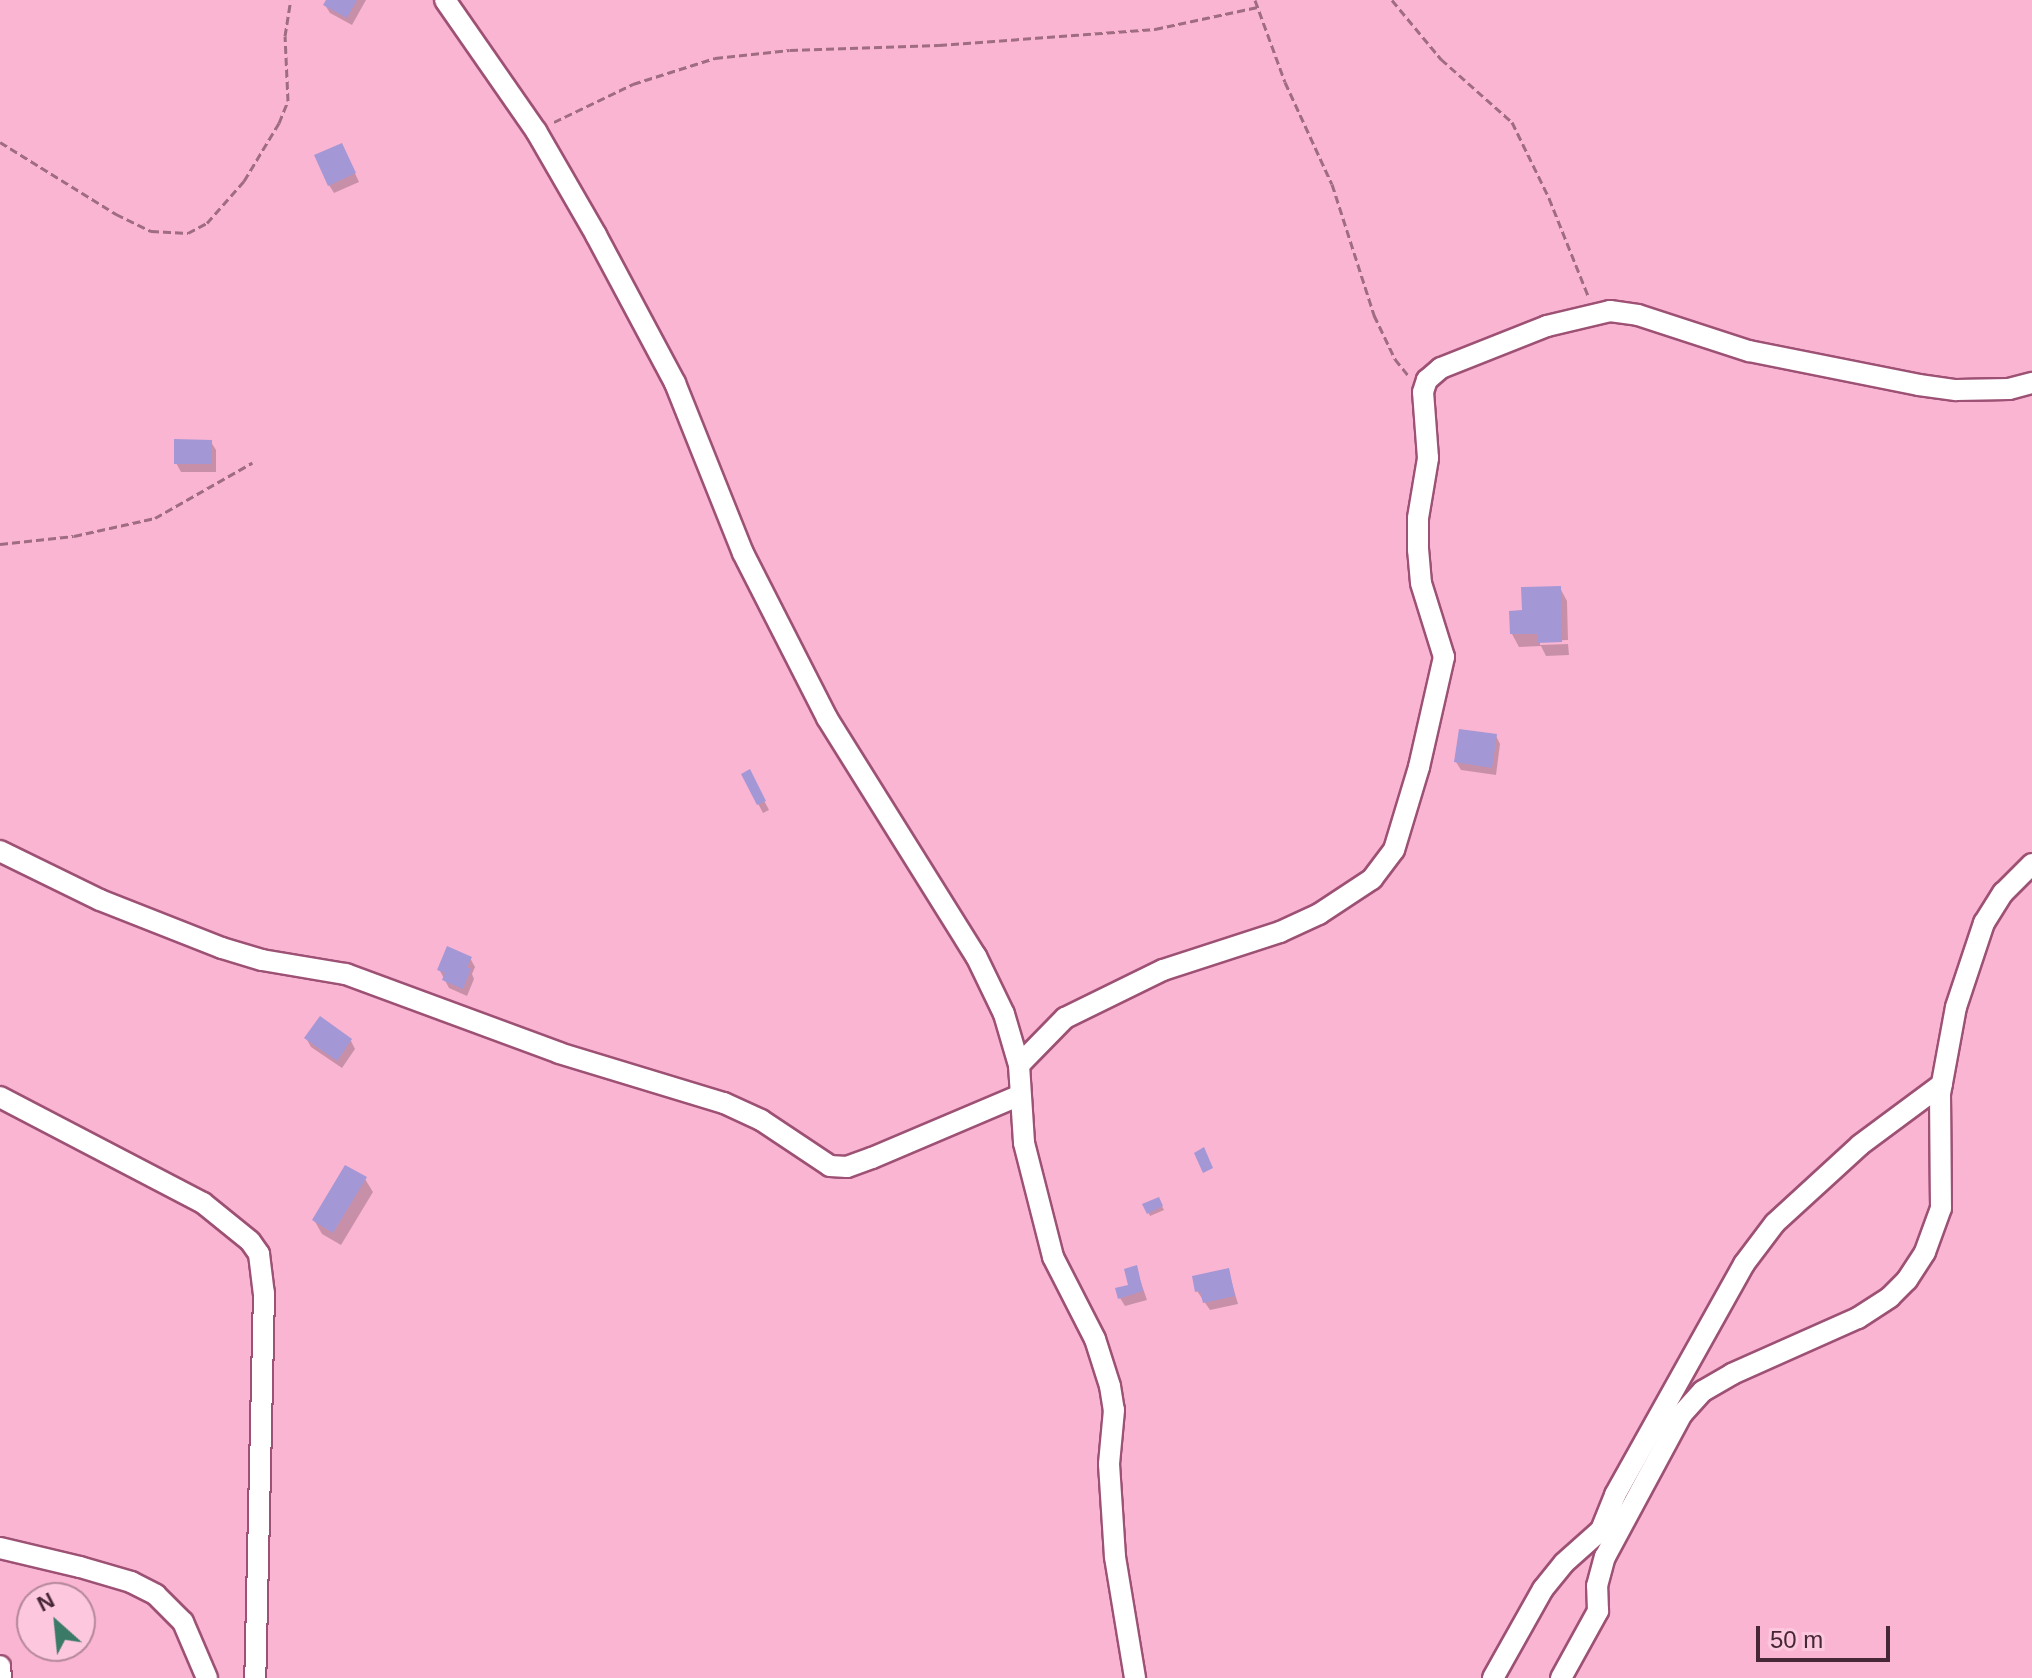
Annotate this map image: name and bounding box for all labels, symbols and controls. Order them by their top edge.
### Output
north arrow [16,1582,96,1662]
text: N [33,1587,59,1617]
scale bar [1760,1610,1894,1660]
text: 50 m [1770,1626,1823,1653]

